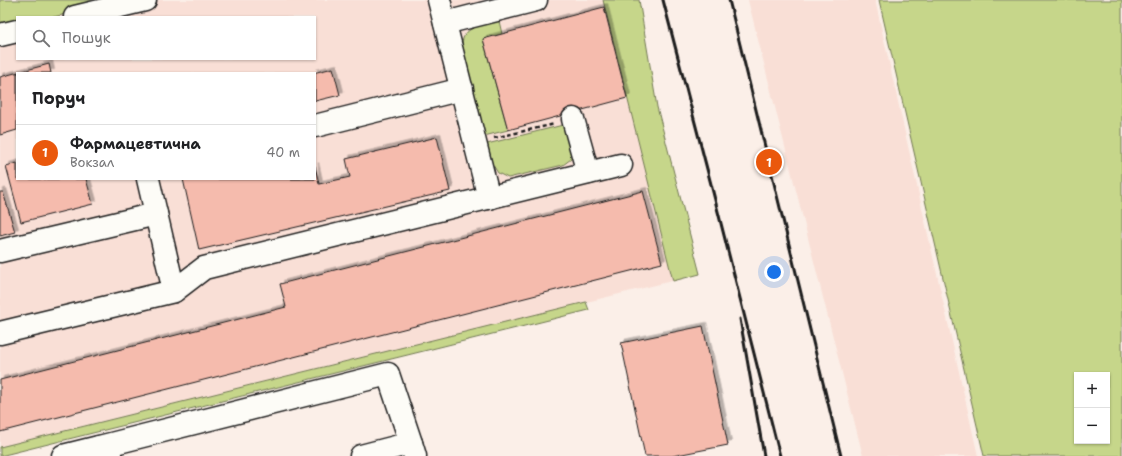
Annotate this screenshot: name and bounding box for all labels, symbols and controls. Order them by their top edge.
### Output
search box [16,16,316,60]
icon: search [30,27,52,49]
text: Пошук [62,28,111,48]
text: Поруч [32,87,85,109]
text: Фармацевтична [70,134,201,154]
text: 1 [42,144,48,161]
text: 40 m [266,144,300,161]
pin: 1 [756,147,782,177]
text: Вокзал [70,154,114,171]
your location [764,262,784,282]
map controls [1074,372,1110,444]
button: + [1074,372,1110,408]
button: − [1074,408,1110,444]

